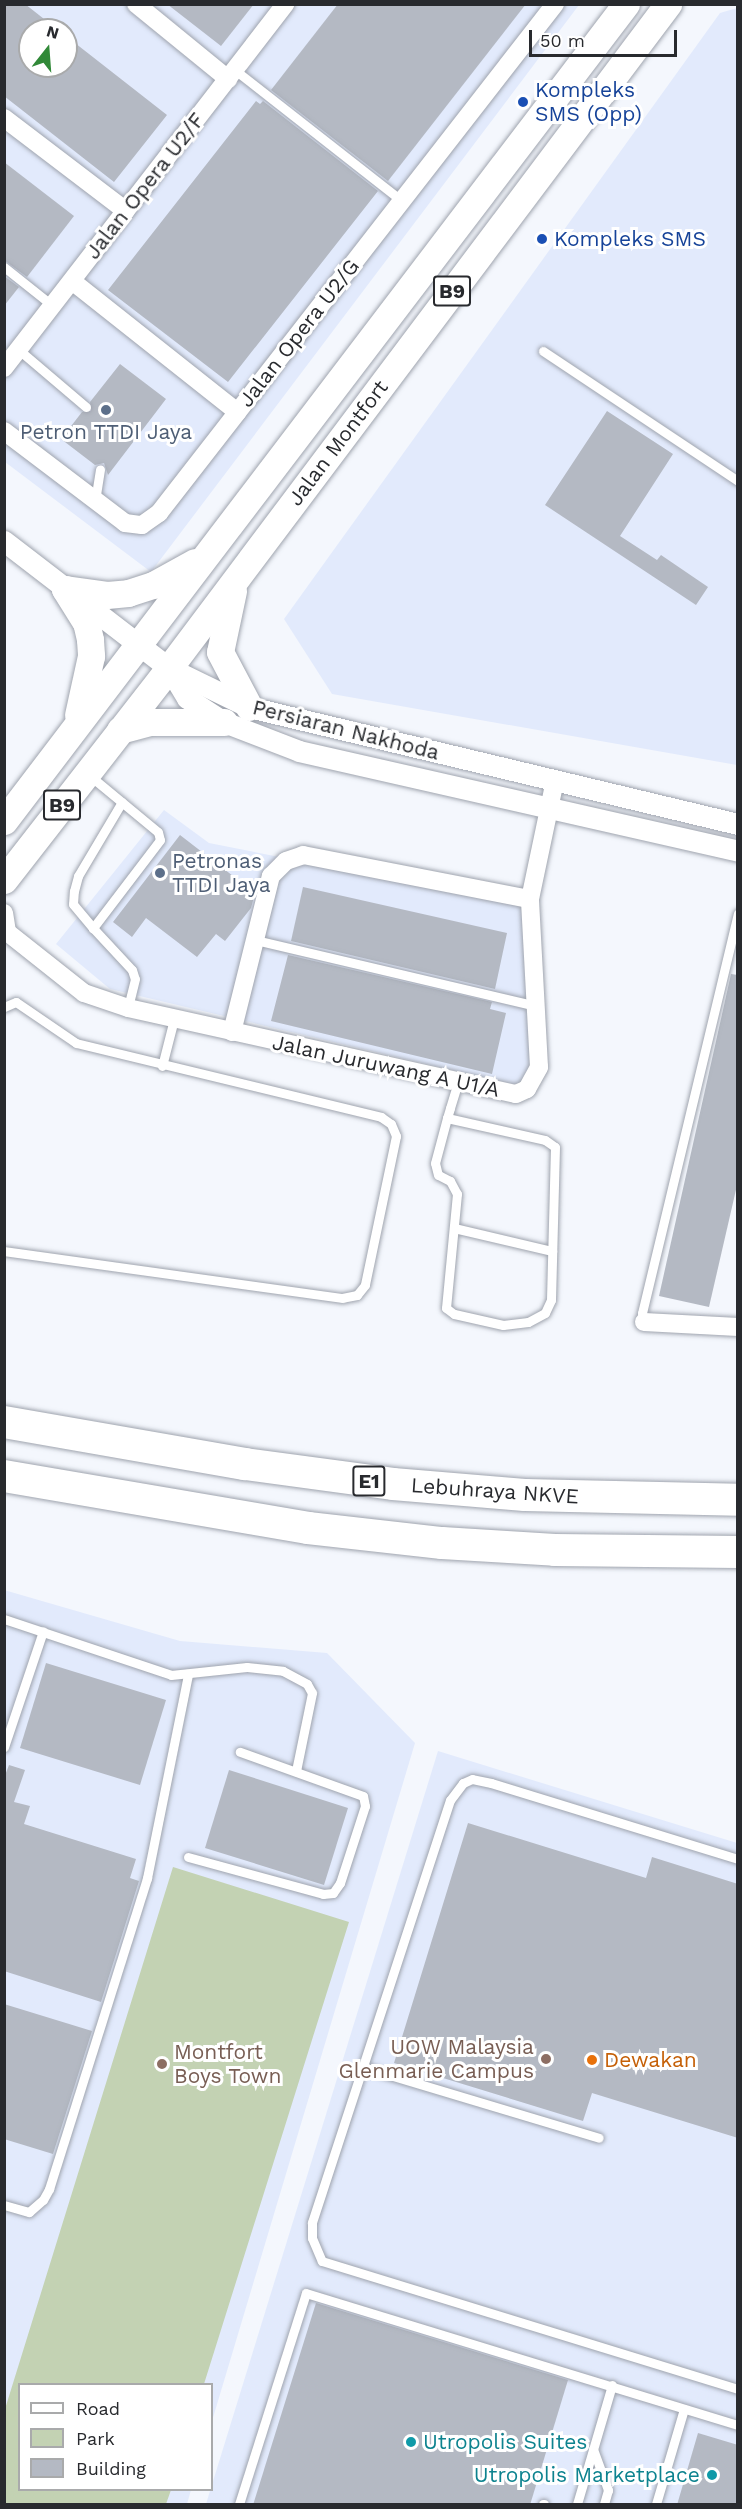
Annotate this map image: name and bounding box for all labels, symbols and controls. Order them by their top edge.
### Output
north arrow [18,18,78,78]
scale bar [532,18,680,56]
text: N [44,21,61,43]
text: 50 m [540,30,585,51]
place label: Kompleks SMS (Opp) [535,77,642,127]
marker: Kompleks SMS (Opp) [516,95,530,109]
street label: Jalan Opera U2/F [80,108,210,264]
place label: Kompleks SMS [554,226,706,252]
marker: Kompleks SMS [535,232,549,246]
street label: Jalan Opera U2/G [233,254,365,412]
road number: B9 [432,274,472,308]
street label: Jalan Montfort [283,375,393,511]
marker: Petron TTDI Jaya [99,403,113,417]
place label: Petron TTDI Jaya [19,419,193,445]
street label: Persiaran Nakhoda [250,695,442,765]
road number: B9 [42,788,82,822]
place label: Petronas TTDI Jaya [172,848,271,898]
marker: Petronas TTDI Jaya [153,866,167,880]
street label: Jalan Juruwang A U1/A [269,1029,503,1103]
road number: E1 [351,1464,387,1498]
street label: Lebuhraya NKVE [410,1473,580,1509]
place label: UOW Malaysia Glenmarie Campus [338,2034,534,2084]
place label: Montfort Boys Town [174,2039,282,2089]
place label: Dewakan [604,2047,697,2073]
marker: UOW Malaysia Glenmarie Campus [539,2052,553,2066]
marker: Dewakan [585,2053,599,2067]
marker: Montfort Boys Town [155,2057,169,2071]
legend [18,2383,213,2491]
text: Road [76,2398,120,2419]
text: Park [76,2428,115,2449]
place label: Utropolis Suites [423,2429,587,2455]
marker: Utropolis Suites [404,2435,418,2449]
text: Building [76,2458,146,2479]
place label: Utropolis Marketplace [474,2462,700,2488]
marker: Utropolis Marketplace [705,2468,719,2482]

